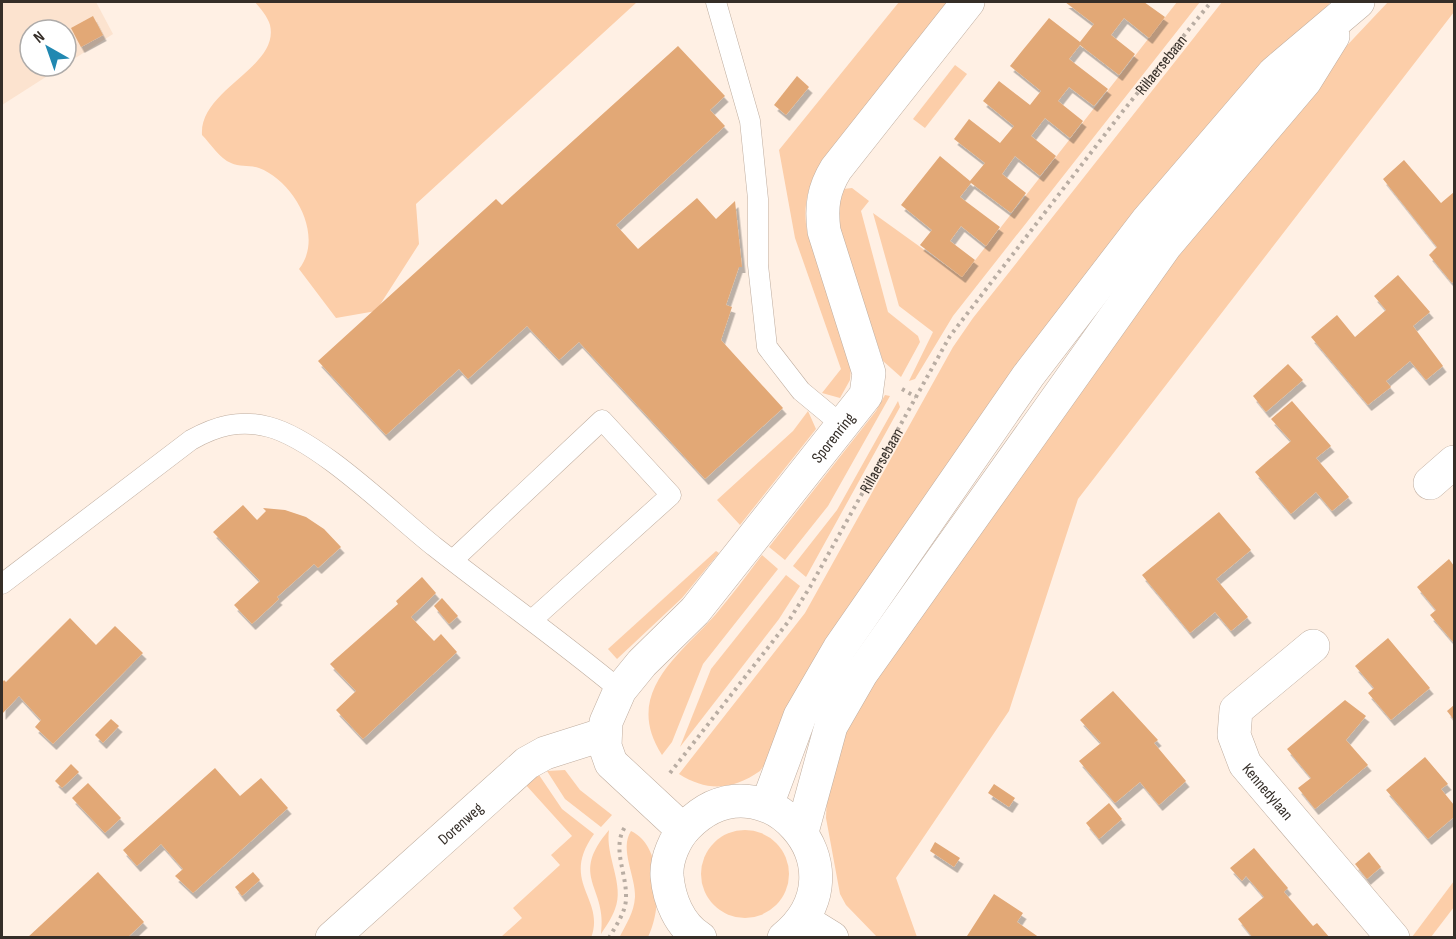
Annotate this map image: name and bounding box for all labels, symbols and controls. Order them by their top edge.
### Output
north arrow [18,18,78,78]
text: N [30,28,49,48]
street label: Rillaersebaan [1132,32,1192,99]
street label: Sporenring [808,409,859,467]
street label: Rillaersebaan [856,425,908,497]
street label: Kennedylaan [1238,760,1297,825]
street label: Dorenweg [435,799,487,849]

